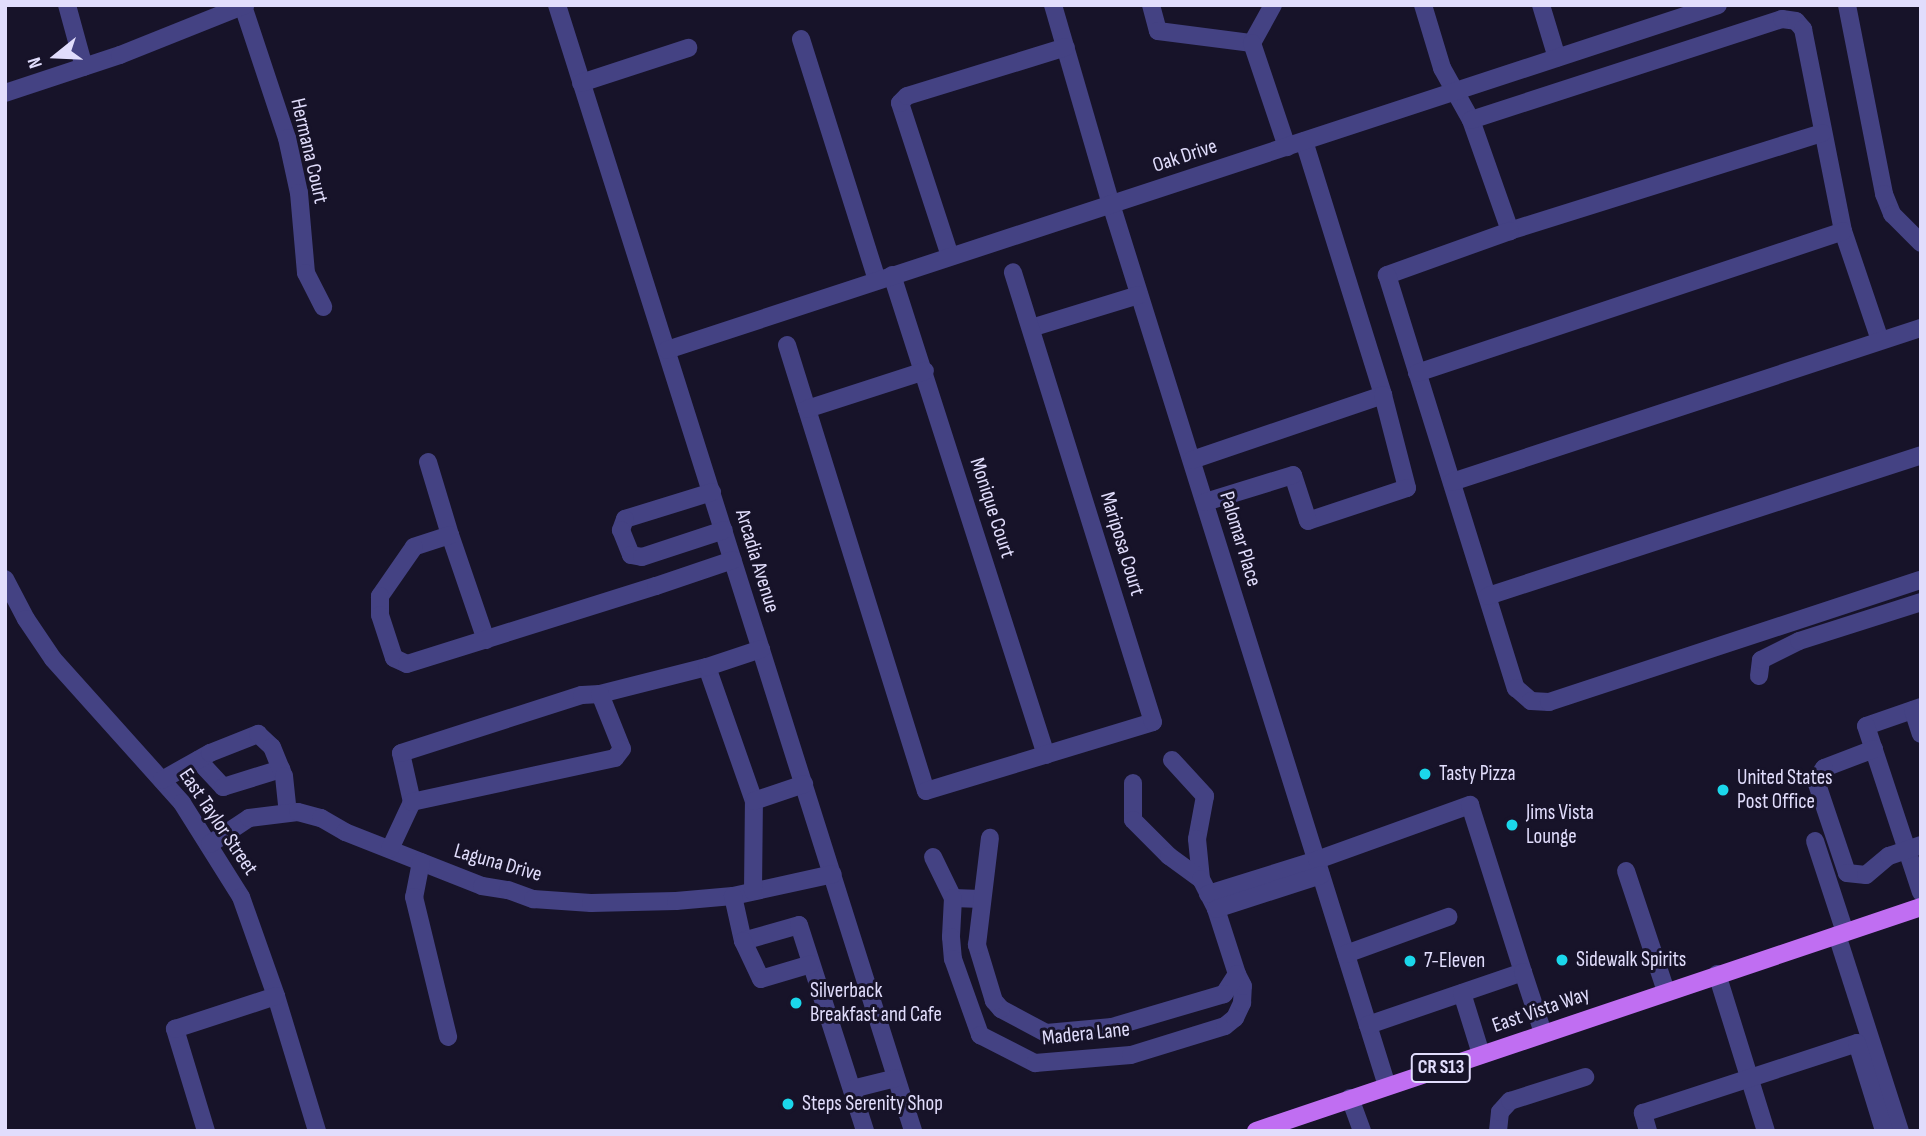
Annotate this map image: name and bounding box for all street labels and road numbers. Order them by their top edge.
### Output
street label: Hermana Court [285,96,333,206]
street label: Oak Drive [1150,134,1220,178]
street label: Monique Court [964,455,1020,561]
street label: Mariposa Court [1094,489,1150,599]
street label: Palomar Place [1214,489,1266,589]
street label: Arcadia Avenue [729,506,785,616]
street label: East Taylor Street [173,764,263,880]
street label: Laguna Drive [451,838,545,888]
street label: East Vista Way [1489,982,1593,1038]
street label: Madera Lane [1041,1017,1131,1051]
road number: CR S13 [1410,1052,1472,1084]

